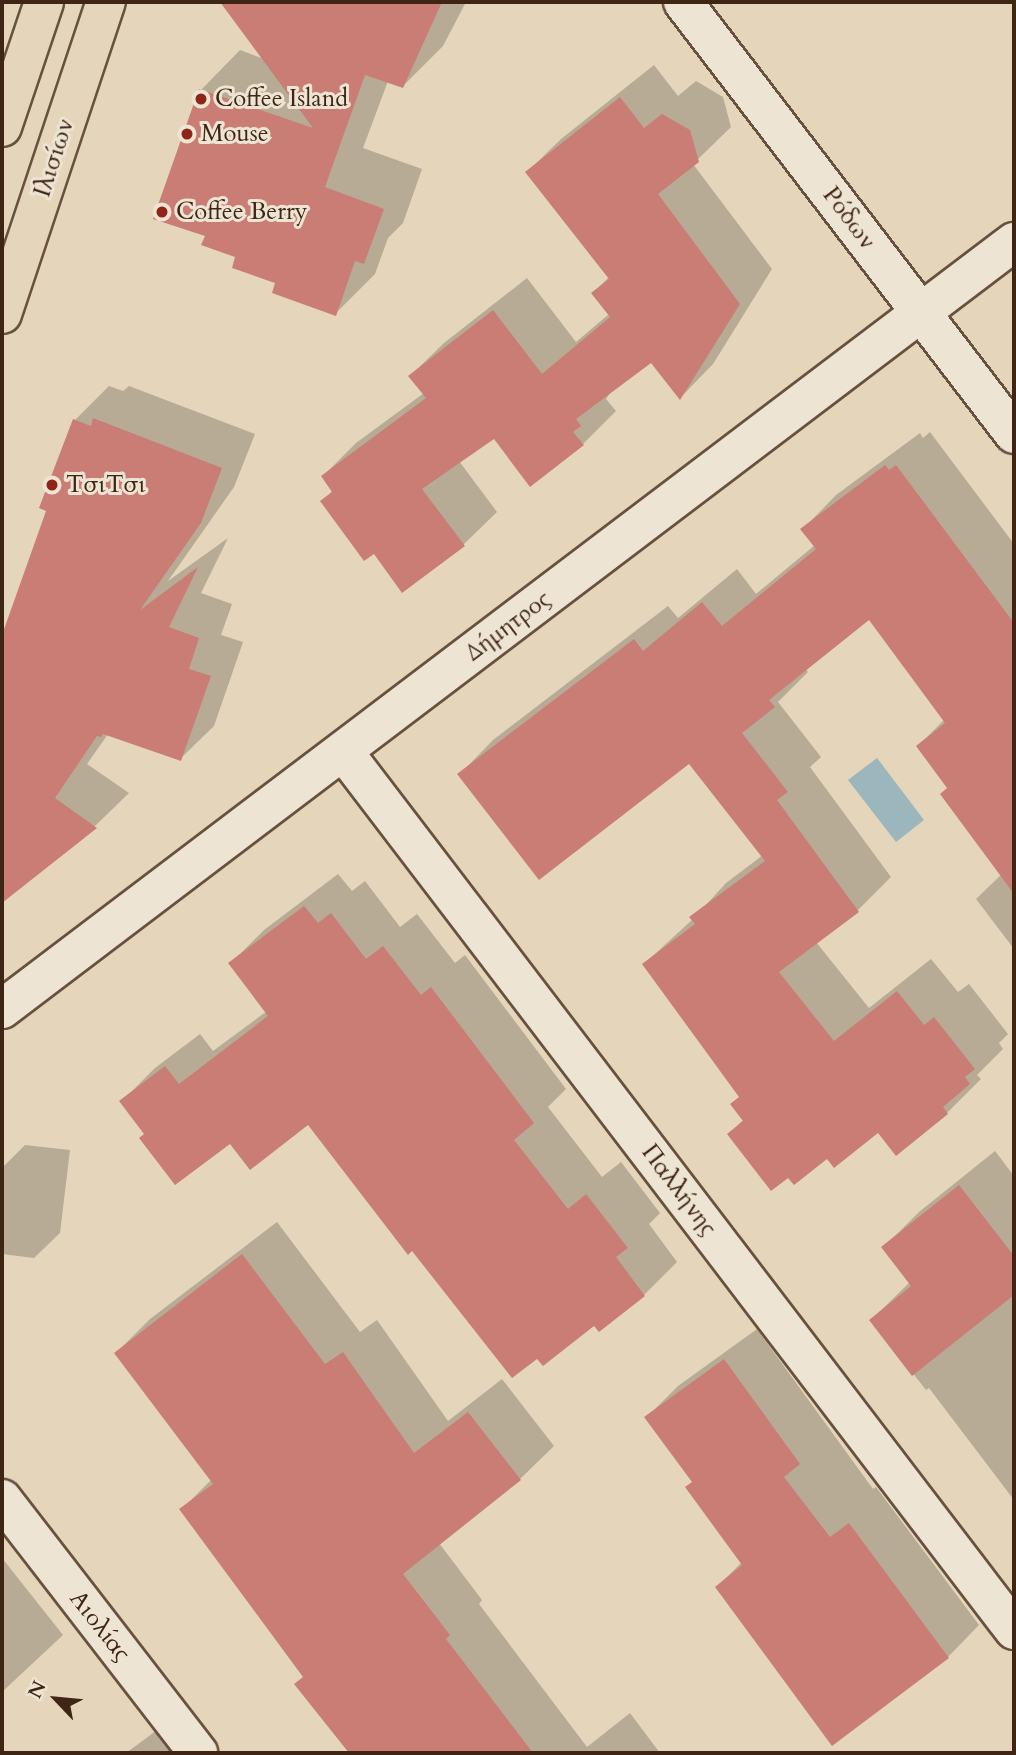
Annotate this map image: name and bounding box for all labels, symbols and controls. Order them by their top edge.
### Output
place label: Coffee Island [215,85,348,113]
marker: Coffee Island [193,91,209,107]
street label: Ιλισίων [28,115,80,201]
place label: Mouse [201,120,269,148]
marker: Mouse [179,126,195,142]
street label: Ρόδων [816,181,882,255]
place label: Coffee Berry [176,198,307,226]
marker: Coffee Berry [154,204,170,220]
place label: ΤσιΤσι [66,471,146,499]
marker: ΤσιΤσι [44,477,60,493]
street label: Δήμητρος [460,585,556,667]
street label: Παλλήνης [635,1139,723,1241]
street label: Αιολίας [63,1585,137,1667]
north arrow [21,1664,91,1734]
text: N [22,1677,52,1703]

